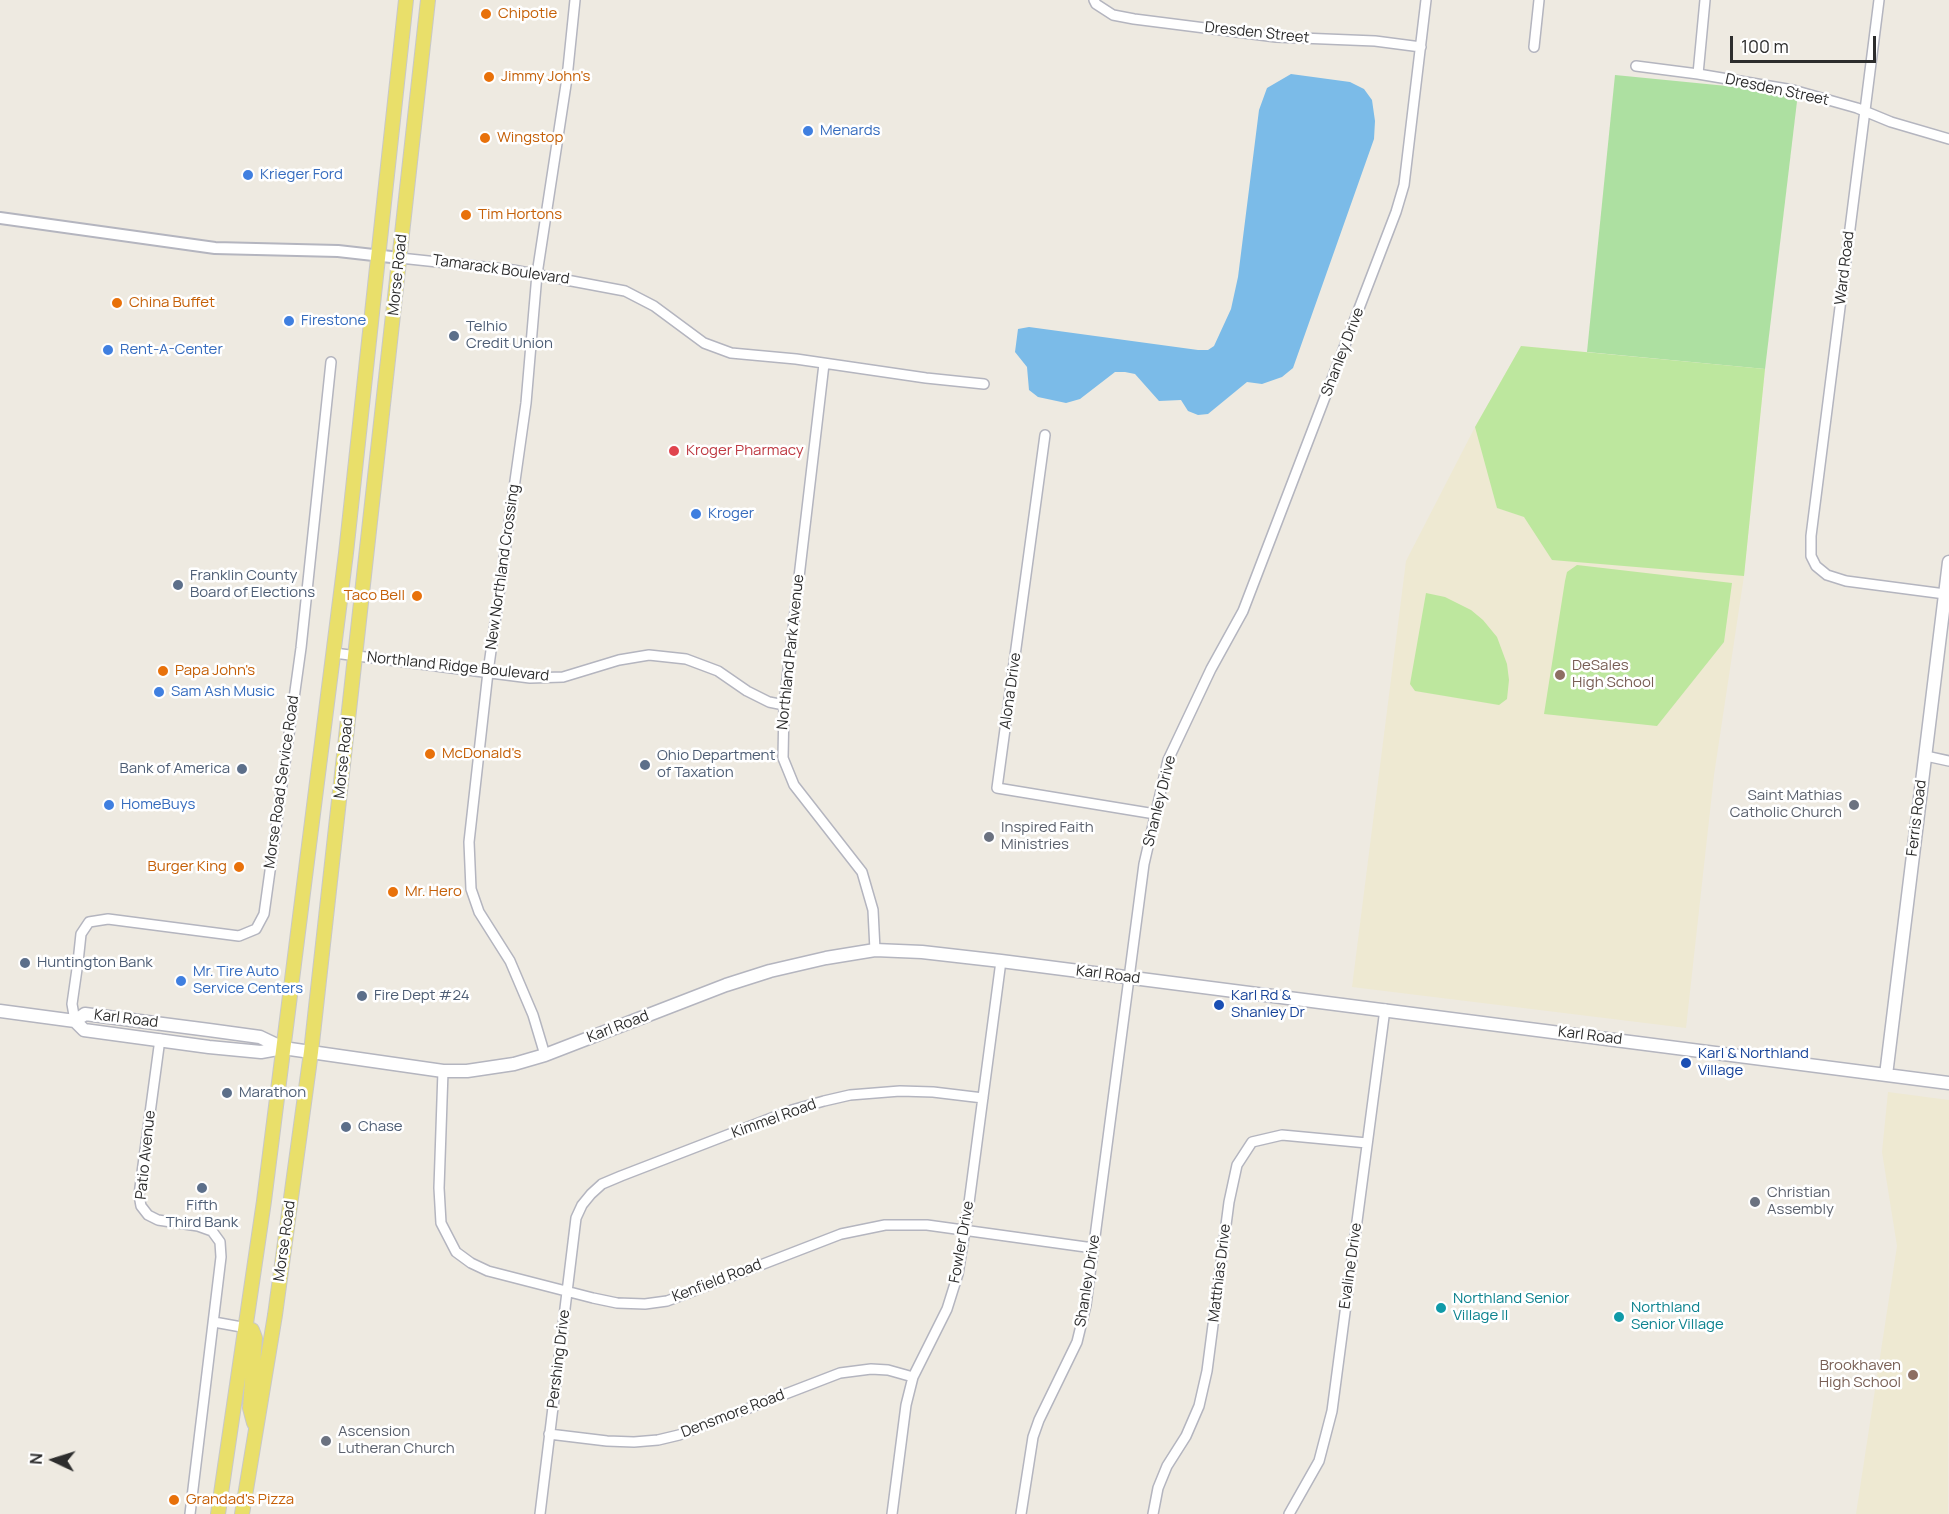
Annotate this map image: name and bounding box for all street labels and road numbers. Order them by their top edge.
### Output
street label: Dresden Street [1204,19,1310,47]
street label: Dresden Street [1724,70,1830,110]
street label: Ward Road [1832,230,1858,306]
street label: Morse Road [385,233,411,317]
street label: Tamarack Boulevard [431,251,571,289]
street label: Shanley Drive [1318,305,1368,399]
street label: New Northland Crossing [482,483,524,651]
street label: Northland Park Avenue [774,573,808,731]
street label: Northland Ridge Boulevard [366,648,550,686]
street label: Alona Drive [997,652,1025,730]
street label: Morse Road Service Road [261,694,303,870]
street label: Morse Road [331,716,357,800]
street label: Shanley Drive [1140,753,1180,849]
street label: Ferris Road [1903,779,1931,857]
street label: Karl Road [1075,962,1141,988]
street label: Karl Road [93,1006,159,1032]
street label: Karl Road [585,1007,651,1047]
street label: Karl Road [1557,1023,1623,1049]
street label: Kimmel Road [729,1095,819,1143]
street label: Patio Avenue [132,1109,160,1201]
street label: Morse Road [270,1199,300,1283]
street label: Fowler Drive [946,1199,978,1285]
street label: Evaline Drive [1336,1222,1366,1310]
street label: Matthias Drive [1205,1223,1235,1323]
street label: Shanley Drive [1072,1233,1104,1329]
street label: Kenfield Road [670,1256,764,1306]
street label: Pershing Drive [544,1309,574,1409]
street label: Densmore Road [679,1386,787,1442]

